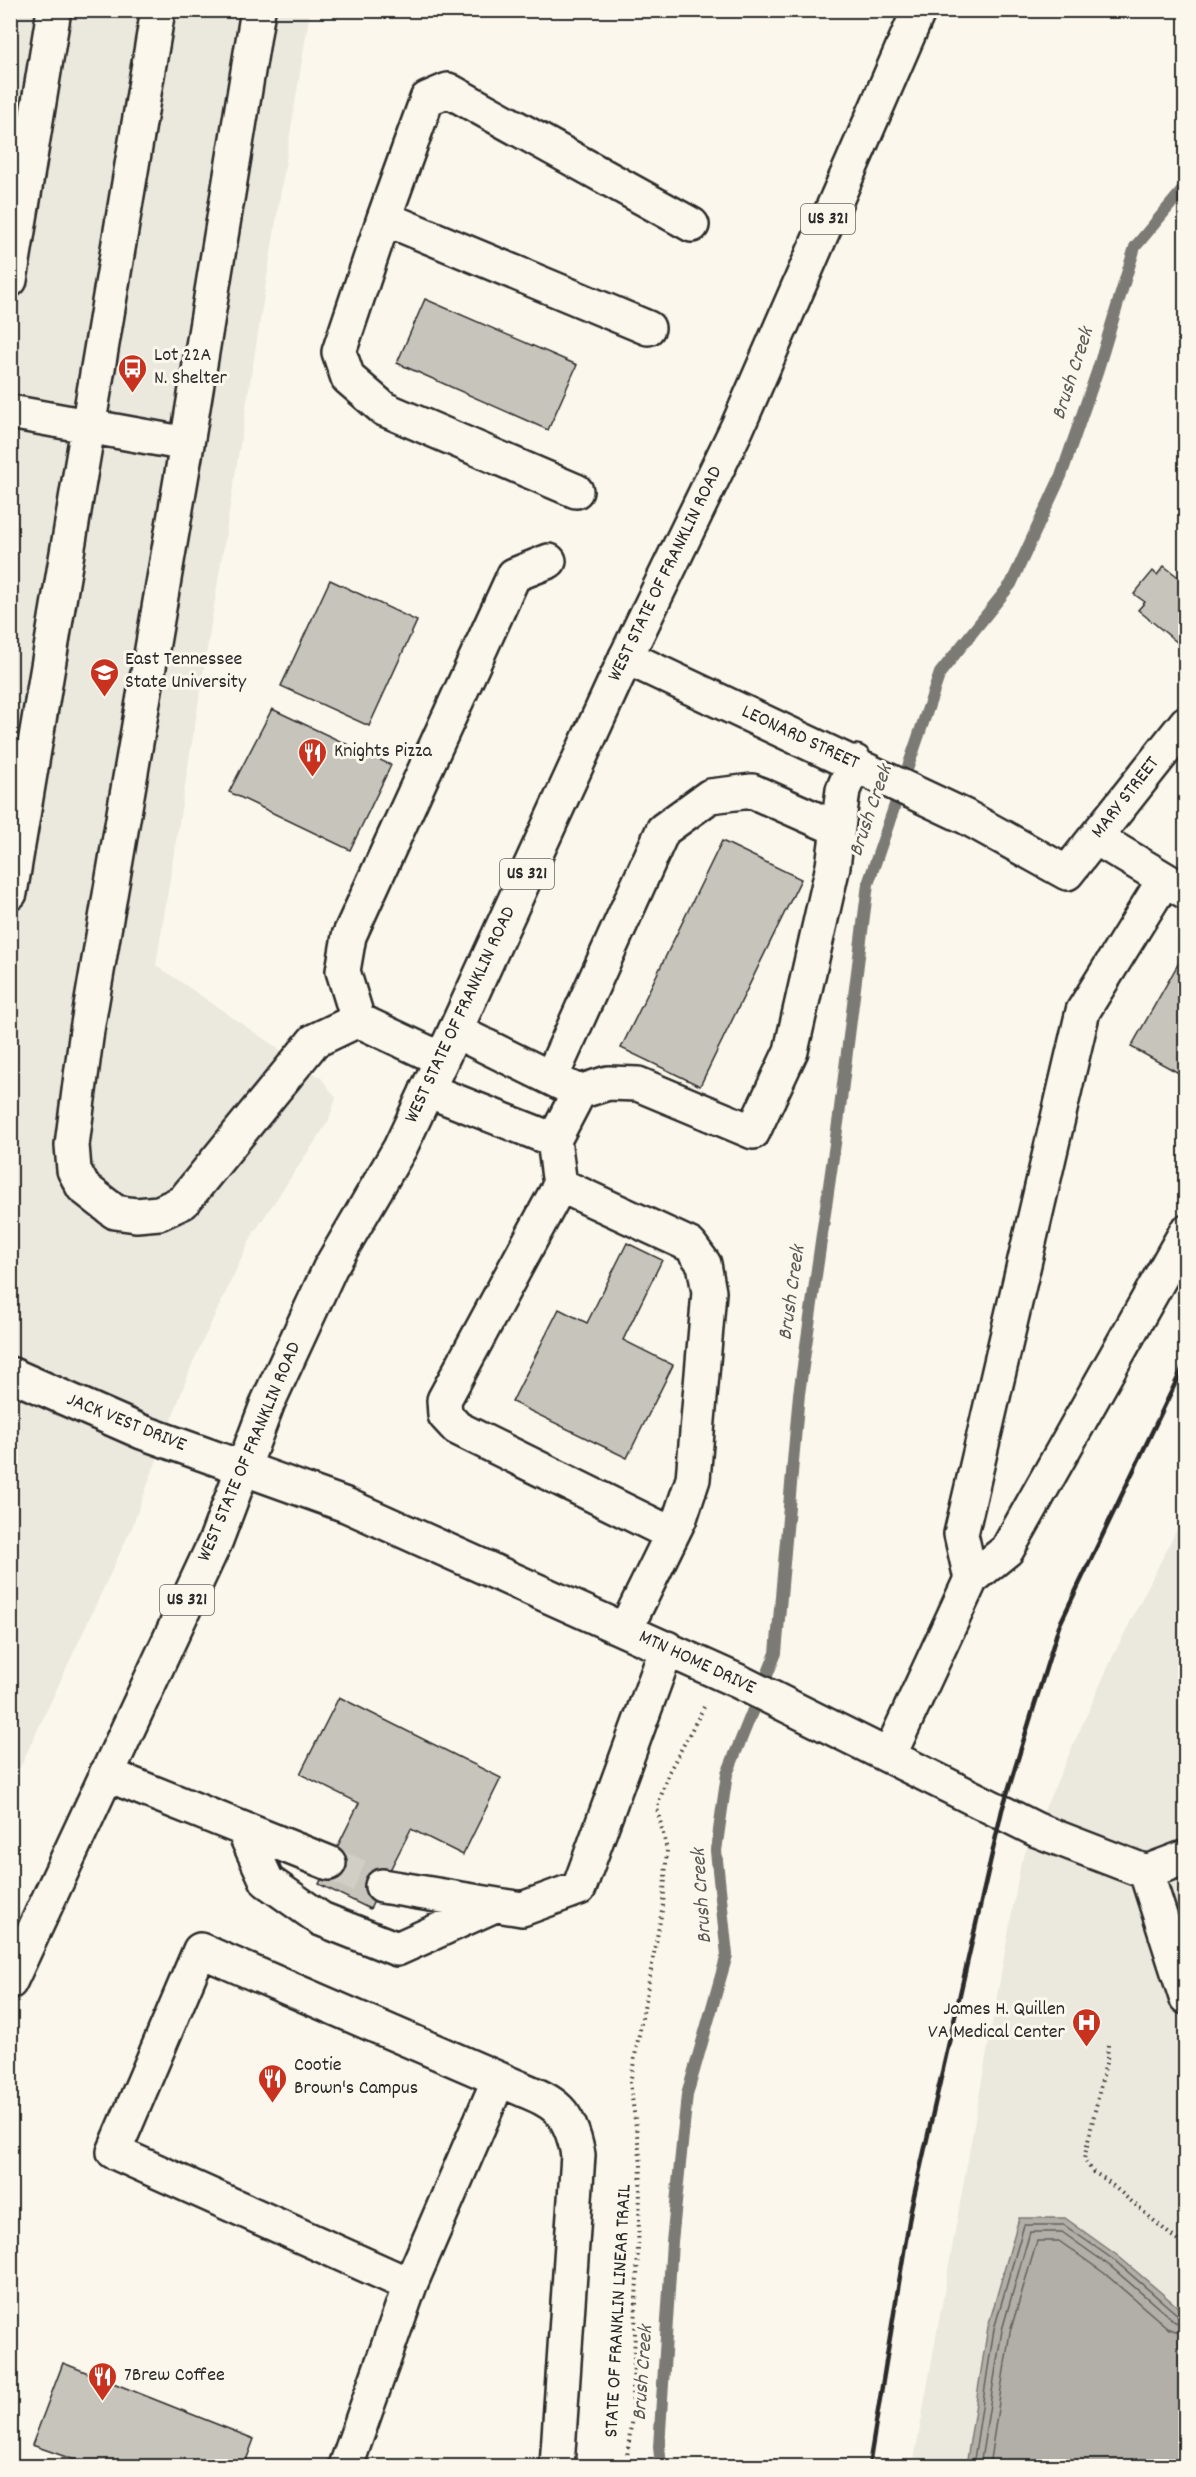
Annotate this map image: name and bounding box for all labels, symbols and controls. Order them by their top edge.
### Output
road number: US 321 [801,204,855,234]
water label: Brush Creek [1045,322,1104,424]
place label: Lot 22A N. Shelter [154,342,227,393]
bus stop icon: Lot 22A N. Shelter [117,352,149,394]
street label: WEST STATE OF FRANKLIN ROAD [602,462,730,686]
place label: East Tennessee State University [125,646,247,697]
school or university icon: East Tennessee State University [88,656,120,698]
street label: LEONARD STREET [737,698,863,778]
restaurant icon: Knights Pizza [297,736,329,778]
place label: Knights Pizza [334,738,432,766]
street label: MARY STREET [1085,751,1167,845]
water label: Brush Creek [842,759,902,861]
road number: US 321 [500,859,554,889]
street label: WEST STATE OF FRANKLIN ROAD [398,902,524,1128]
water label: Brush Creek [772,1241,815,1342]
street label: WEST STATE OF FRANKLIN ROAD [191,1338,309,1566]
street label: JACK VEST DRIVE [62,1386,190,1460]
road number: US 321 [160,1585,214,1615]
street label: MTN HOME DRIVE [634,1624,760,1702]
water label: Brush Creek [685,1845,721,1945]
place label: James H. Quillen VA Medical Center [928,1996,1066,2047]
hospital icon: James H. Quillen VA Medical Center [1070,2006,1102,2048]
place label: Cootie Brown's Campus [294,2052,418,2103]
restaurant icon: Cootie Brown's Campus [257,2062,289,2104]
street label: STATE OF FRANKLIN LINEAR TRAIL [598,2184,640,2438]
water label: Brush Creek [626,2322,662,2422]
restaurant icon: 7Brew Coffee [87,2360,119,2402]
place label: 7Brew Coffee [124,2362,225,2390]

